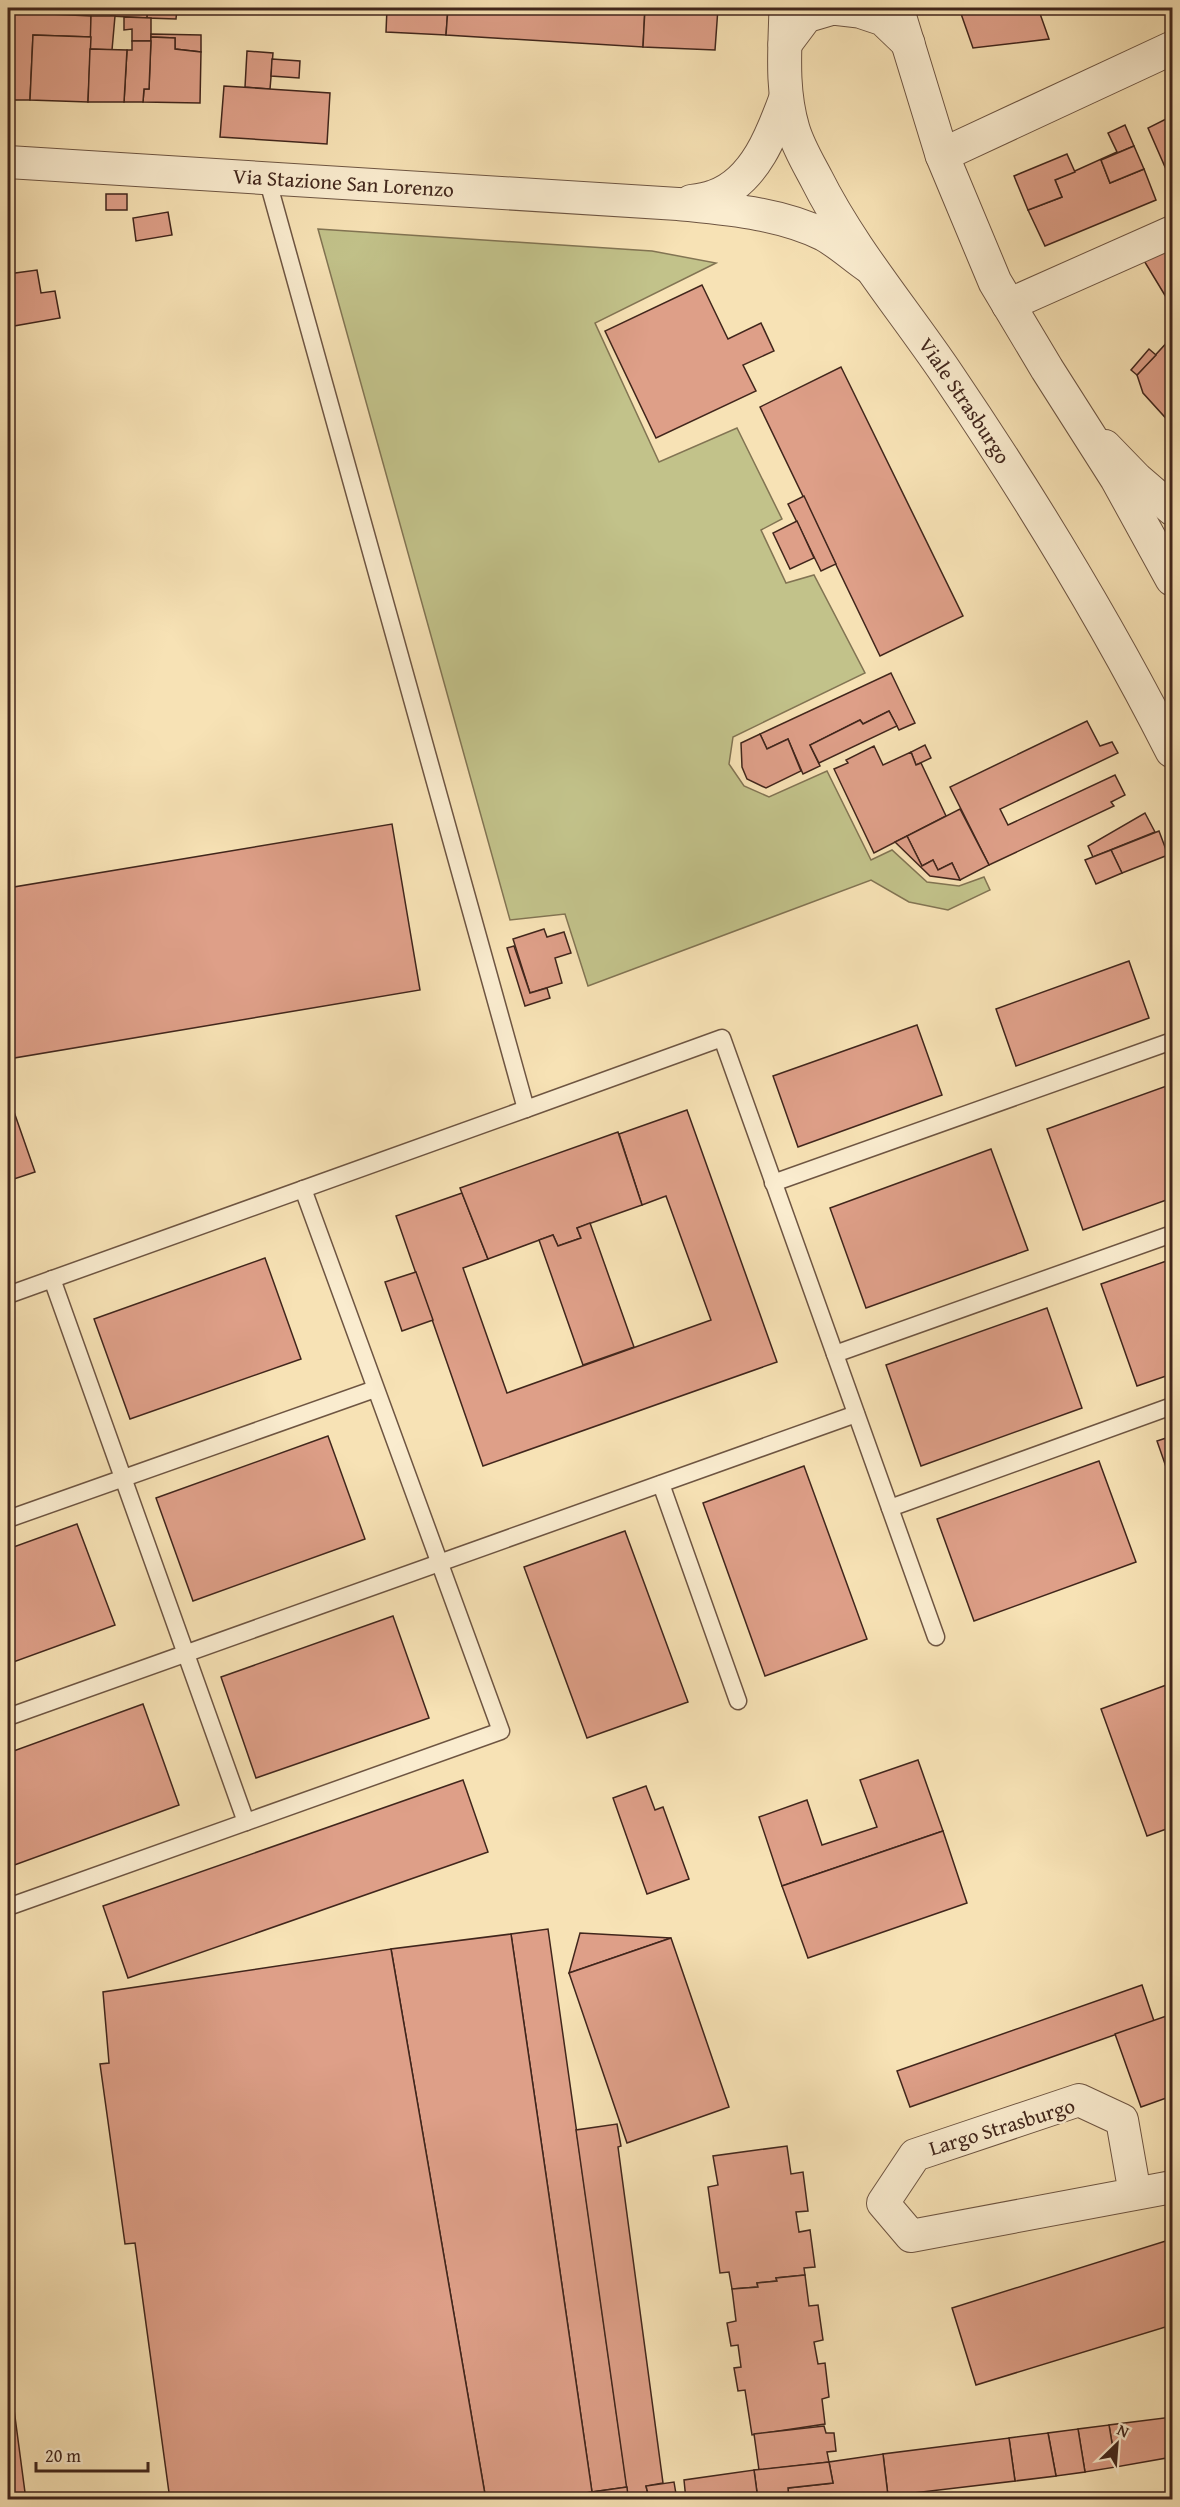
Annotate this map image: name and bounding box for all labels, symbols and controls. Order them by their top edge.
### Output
street label: Via Stazione San Lorenzo [232,160,455,205]
street label: Viale Strasburgo [911,331,1018,470]
street label: Largo Strasburgo [925,2090,1079,2163]
north arrow [1087,2414,1147,2474]
text: N [1113,2417,1134,2444]
scale bar [36,2435,148,2473]
text: 20 m [45,2442,81,2469]

